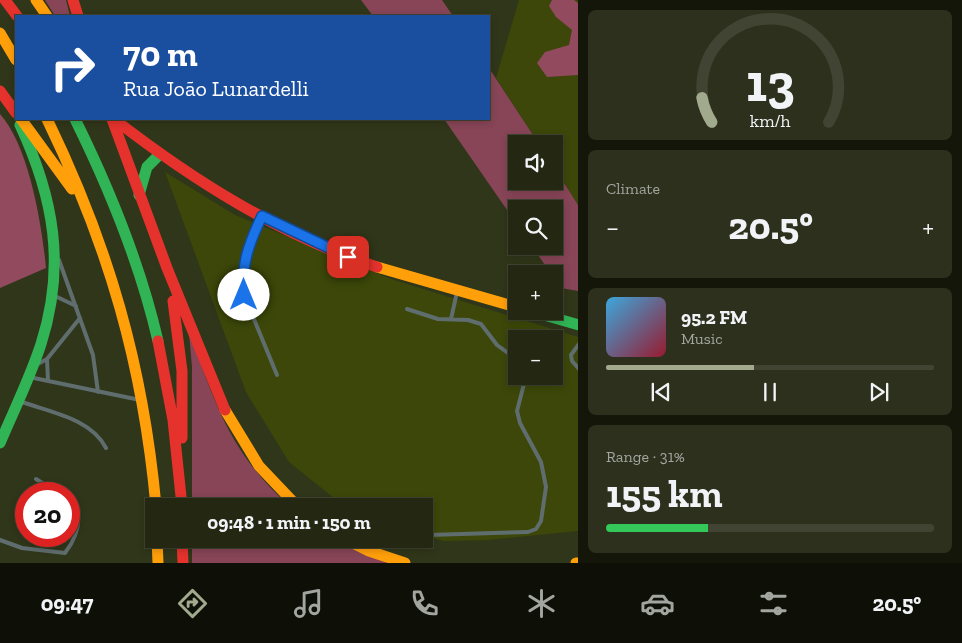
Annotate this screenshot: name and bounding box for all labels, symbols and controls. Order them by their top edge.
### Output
text: 70 m [123,33,198,75]
icon: right [40,35,105,100]
text: 13 [746,52,794,114]
text: Rua João Lunardelli [123,75,309,102]
text: km/h [750,110,790,132]
map controls [508,135,563,385]
button: sound [508,135,563,190]
text: Climate [606,179,660,198]
button: search [508,200,563,255]
text: 20.5° [728,203,813,249]
text: − [606,211,619,244]
text: + [922,211,934,244]
pin [327,236,369,278]
icon: arrive [334,243,362,271]
button: + [508,265,563,320]
position arrow [217,268,269,320]
text: 95.2 FM [681,306,747,329]
text: Music [681,329,723,348]
button: − [508,330,563,385]
icon: previous [647,378,675,406]
icon: pause [756,378,784,406]
icon: next [865,378,893,406]
text: Range · 31% [606,447,685,466]
text: 155 km [606,471,722,517]
speed limit sign: 20 [15,482,80,547]
text: 09:48 · 1 min · 150 m [207,511,371,534]
icon: directions [175,586,210,621]
icon: music [291,586,326,621]
icon: phone [407,586,442,621]
icon: climate [524,586,559,621]
icon: car [640,586,675,621]
icon: filters [756,586,791,621]
text: 09:47 [41,590,94,617]
text: 20.5° [872,590,921,617]

